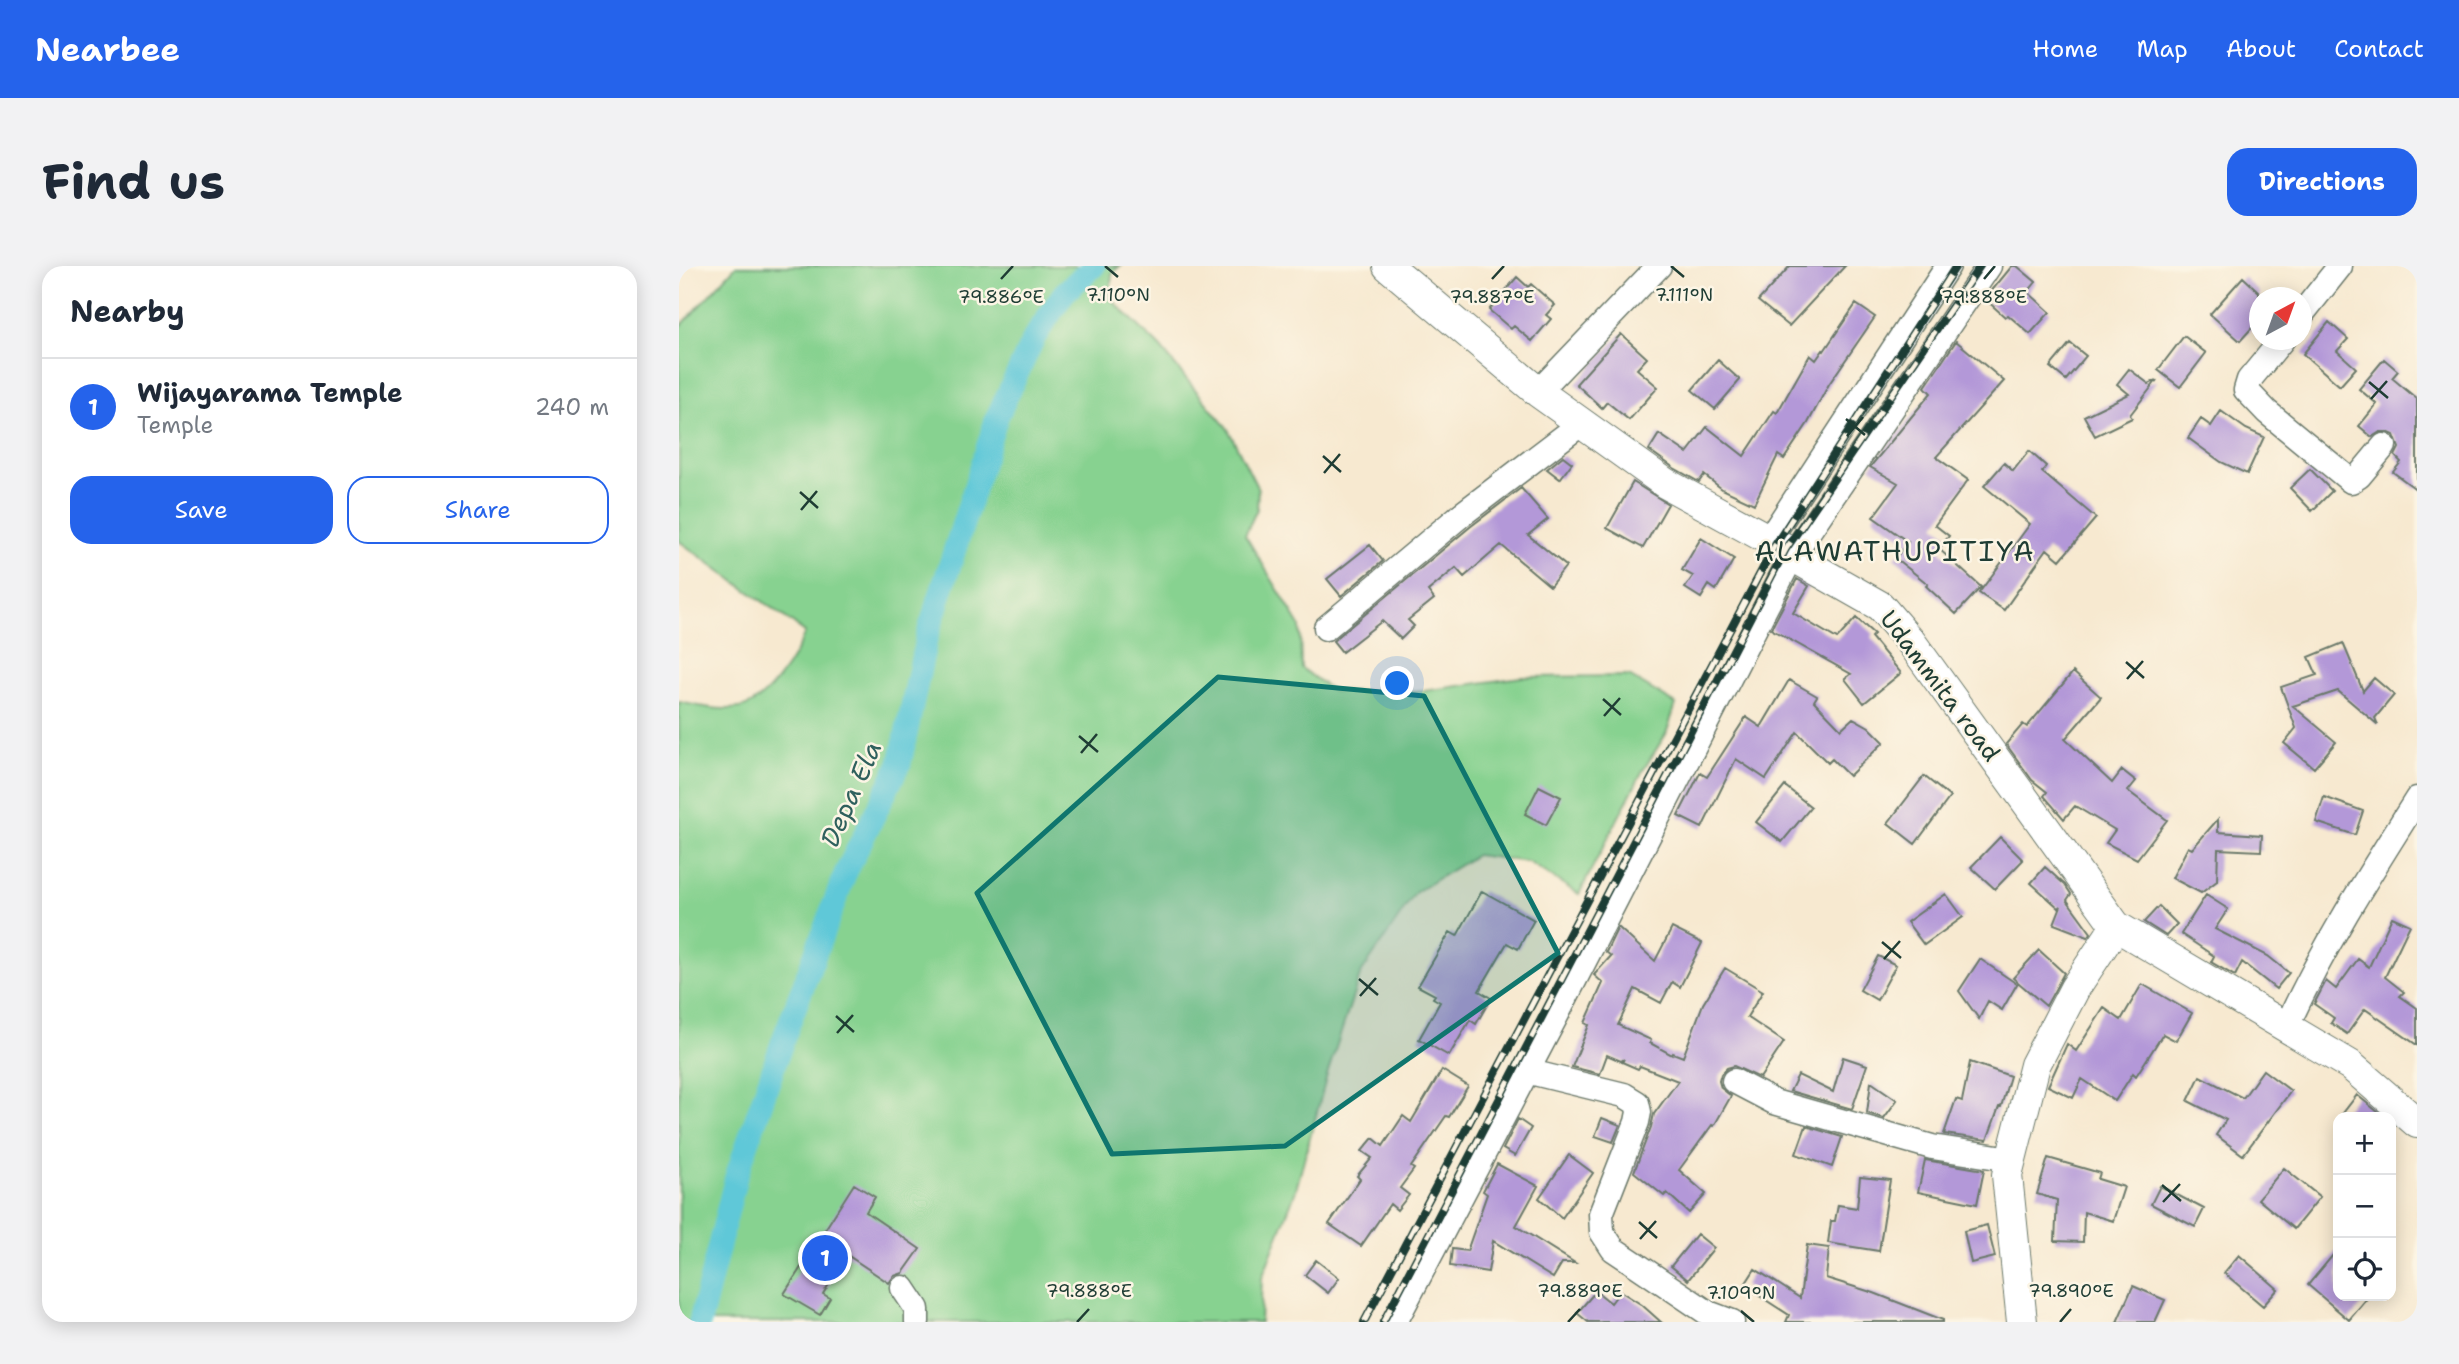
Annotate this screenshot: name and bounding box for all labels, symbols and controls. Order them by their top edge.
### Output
text: Nearbee [35,27,180,72]
text: Home [2032,33,2098,65]
text: Map [2136,33,2188,65]
text: About [2226,33,2296,65]
text: Contact [2334,33,2424,65]
button: Directions [2227,148,2417,216]
text: Find us [42,149,225,215]
text: 7.110°N [1086,283,1150,307]
text: 7.111°N [1655,283,1713,307]
text: 79.886°E [958,285,1044,309]
text: 79.887°E [1449,285,1535,309]
text: 79.888°E [1941,285,2027,309]
north arrow [2249,287,2312,350]
text: Nearby [70,291,185,332]
text: Wijayarama Temple [137,375,403,410]
text: 1 [88,392,98,422]
text: 240 m [535,392,609,422]
text: Temple [137,410,214,440]
button: Save [70,476,333,544]
button: Share [347,476,609,544]
district label: ALAWATHUPITIYA [1754,532,2036,570]
street label: Udammita road [1873,604,2007,768]
your location [1380,666,1414,700]
water label: Depa Ela [812,735,889,852]
map controls [2333,1112,2396,1301]
button: + [2333,1112,2396,1175]
button: − [2333,1175,2396,1238]
pin: 1 [802,1232,848,1284]
button: locate [2333,1238,2396,1301]
text: 79.888°E [1046,1279,1132,1303]
text: 79.889°E [1537,1279,1623,1303]
text: 79.890°E [2028,1279,2114,1303]
text: 7.109°N [1706,1281,1776,1305]

